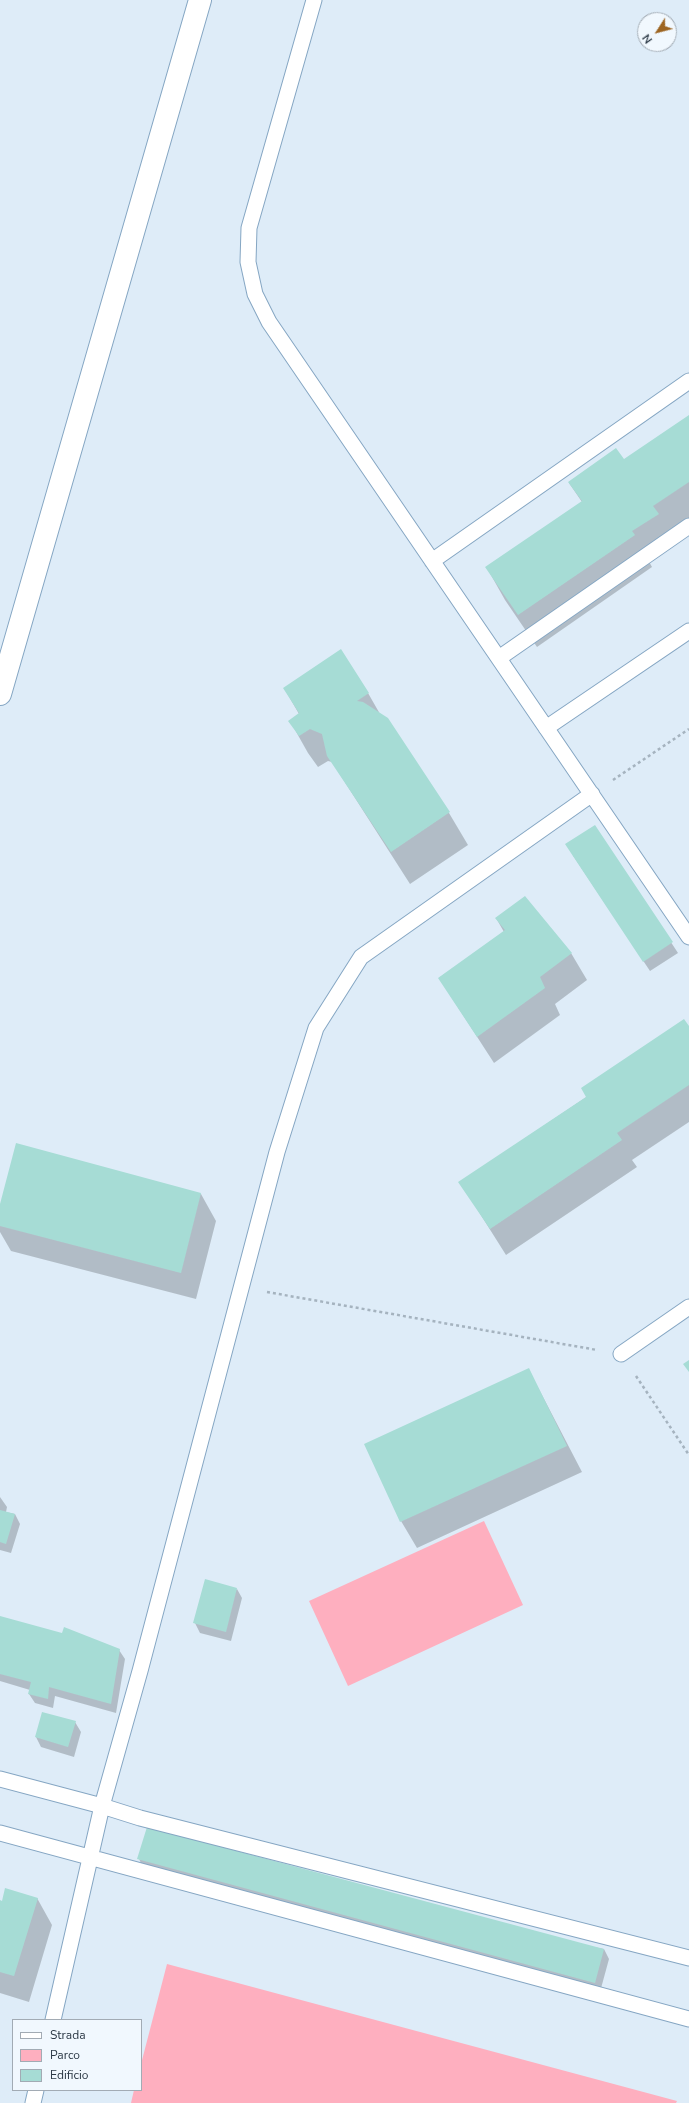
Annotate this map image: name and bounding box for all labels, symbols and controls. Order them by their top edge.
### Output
north arrow [637,12,677,52]
text: N [639,31,656,47]
legend [12,2019,142,2091]
text: Strada [50,2027,86,2043]
text: Parco [50,2047,80,2063]
text: Edificio [50,2067,88,2083]

